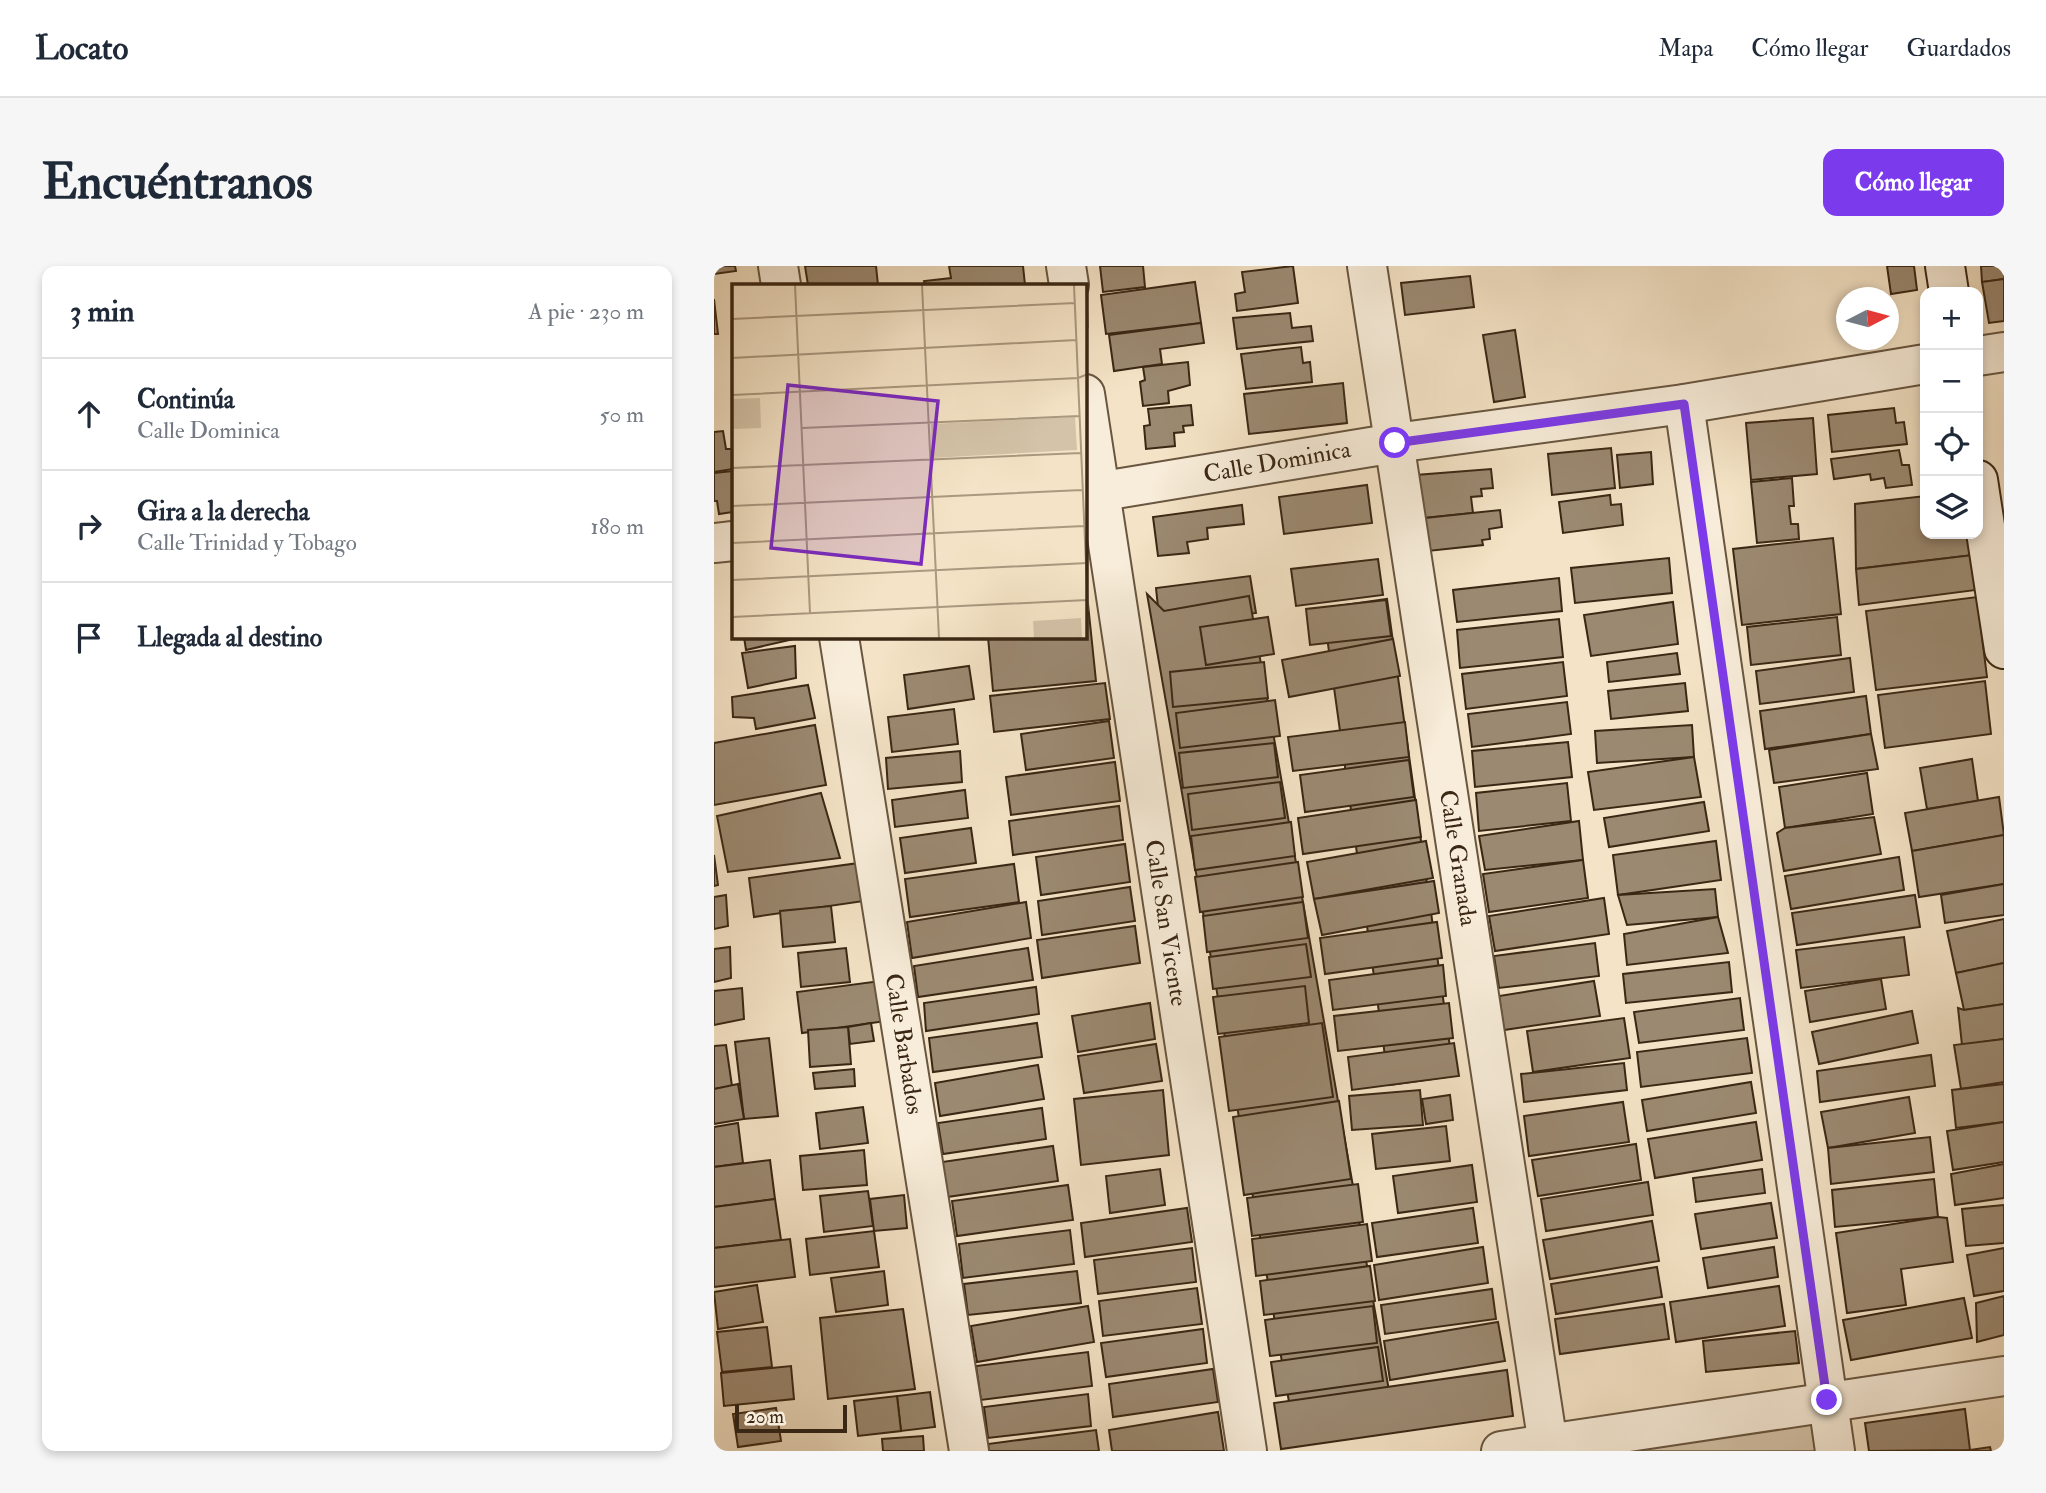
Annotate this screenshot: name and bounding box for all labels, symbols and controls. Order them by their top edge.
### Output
text: Locato [35,28,128,69]
text: Mapa [1658,33,1713,64]
text: Cómo llegar [1751,33,1868,64]
text: Guardados [1906,33,2011,64]
button: Cómo llegar [1823,149,2004,216]
text: Encuéntranos [42,152,313,213]
inset map [732,284,1087,639]
north arrow [1836,287,1899,350]
map controls [1920,287,1983,539]
button: + [1920,287,1983,350]
text: 3 min [70,293,135,330]
text: A pie · 230 m [528,297,644,326]
button: − [1920,350,1983,413]
text: Continúa [137,384,235,416]
icon: ahead [70,395,108,433]
text: 50 m [600,400,644,429]
button: locate [1920,413,1983,476]
text: Calle Dominica [137,416,280,445]
route start [1379,427,1410,458]
street label: Calle Dominica [1201,434,1354,490]
button: layers [1920,476,1983,539]
text: Gira a la derecha [137,496,310,528]
icon: right [70,507,108,545]
text: 180 m [591,512,644,541]
text: Calle Trinidad y Tobago [137,528,357,557]
icon: arrive [70,619,108,657]
text: Llegada al destino [137,622,322,654]
street label: Calle Granada [1432,788,1484,929]
street label: Calle San Vicente [1138,838,1194,1008]
street label: Calle Barbados [878,971,930,1117]
route end [1811,1384,1842,1415]
scale bar [735,1402,847,1434]
text: 20 m [746,1405,784,1429]

